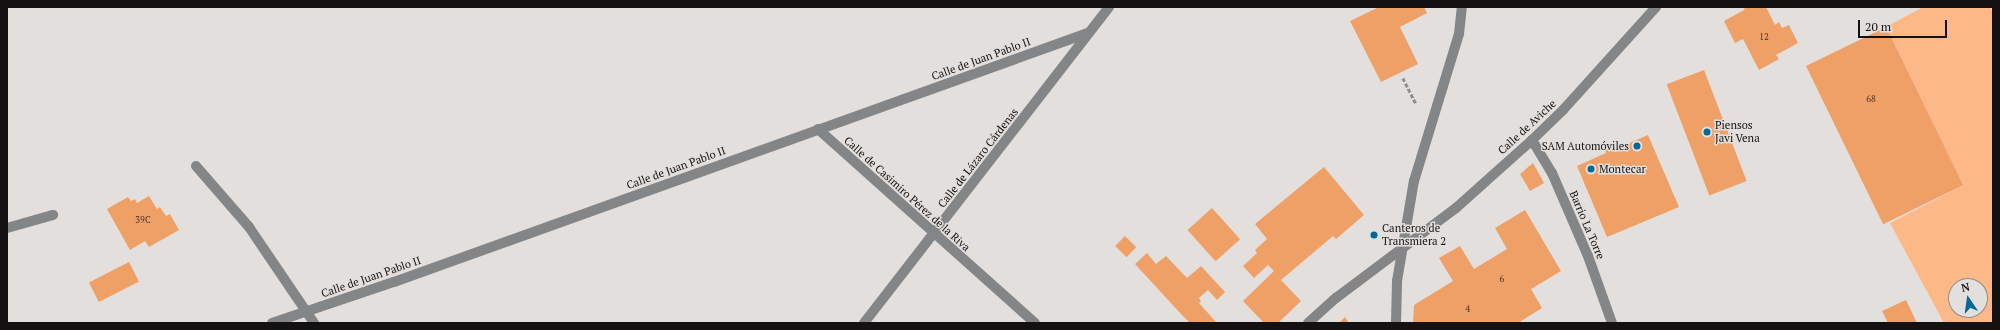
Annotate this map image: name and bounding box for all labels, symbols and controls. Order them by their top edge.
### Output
scale bar [1860,12,1949,38]
text: 20 m [1865,19,1891,34]
house number: 12 [1759,32,1769,42]
street label: Calle de Juan Pablo II [930,35,1032,83]
house number: 68 [1866,94,1876,104]
street label: Calle de Aviche [1495,97,1559,157]
street label: Calle de Lázaro Cárdenas [935,106,1021,210]
place label: Piensos Javi Vena [1715,119,1760,145]
marker: Piensos Javi Vena [1702,127,1712,137]
street label: Calle de Casimiro Pérez de la Riva [841,134,973,254]
place label: SAM Automóviles [1542,139,1629,153]
marker: SAM Automóviles [1632,141,1642,151]
street label: Calle de Juan Pablo II [625,144,727,192]
place label: Montecar [1599,162,1646,176]
marker: Montecar [1586,164,1596,174]
street label: Barrio La Torre [1567,189,1607,261]
house number: 39C [135,215,151,225]
place label: Canteros de Transmiera 2 [1382,222,1446,248]
marker: Canteros de Transmiera 2 [1369,230,1379,240]
street label: Calle de Juan Pablo II [319,254,423,300]
house number: 6 [1500,274,1504,284]
north arrow [1948,278,1988,318]
text: N [1960,280,1971,295]
house number: 4 [1466,304,1470,314]

